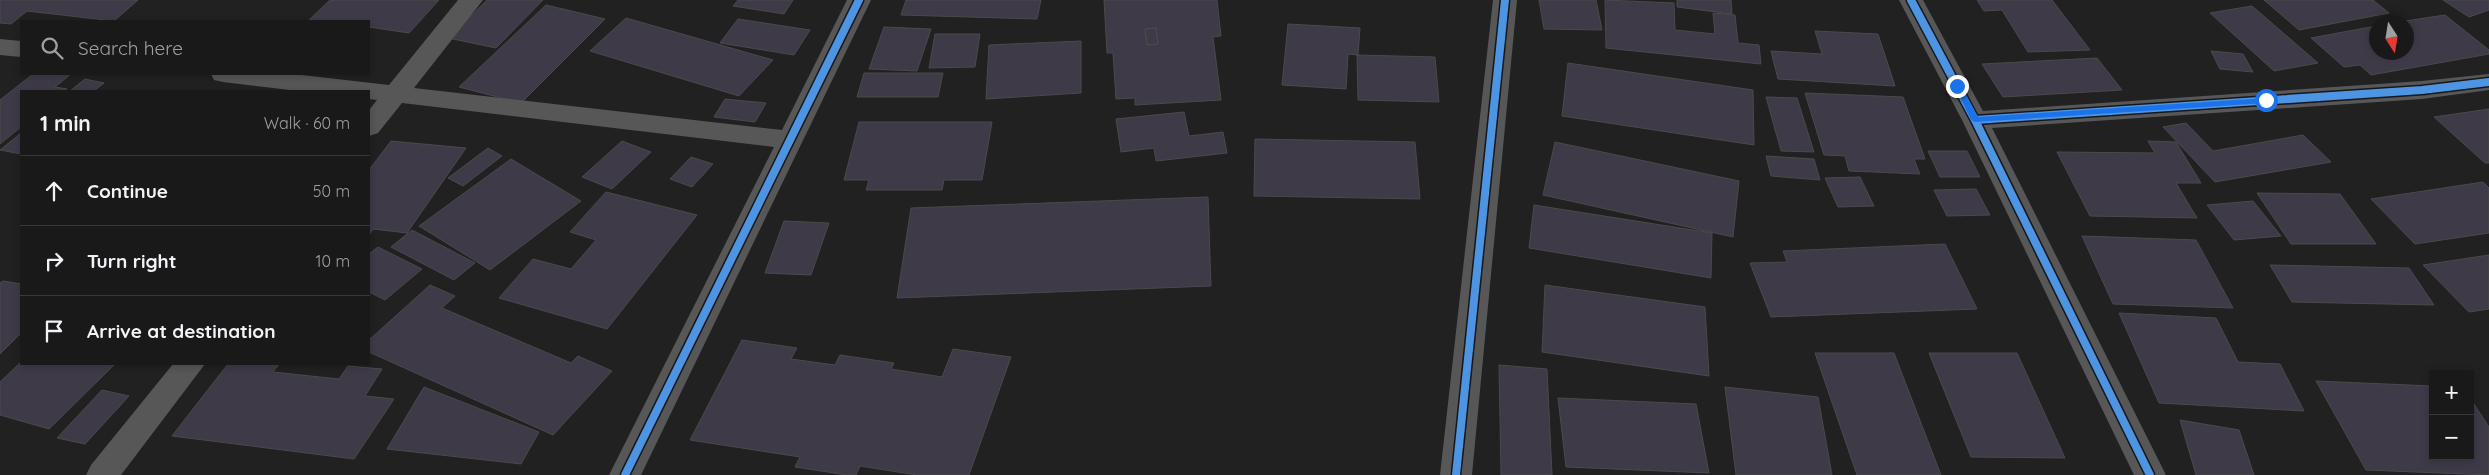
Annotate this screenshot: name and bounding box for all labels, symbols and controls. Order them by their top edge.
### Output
north arrow [2369,15,2414,60]
search box [20,20,370,75]
icon: search [38,34,66,62]
text: Search here [78,36,183,60]
route end [1946,75,1969,98]
route start [2255,89,2278,112]
text: 1 min [40,110,91,136]
text: Walk · 60 m [264,113,350,133]
icon: ahead [40,177,68,205]
text: Continue [87,179,168,203]
text: 50 m [313,181,350,201]
icon: right [40,247,68,275]
text: Turn right [87,249,176,273]
text: 10 m [316,251,350,271]
icon: arrive [40,317,68,345]
text: Arrive at destination [87,319,276,343]
map controls [2429,370,2474,460]
button: + [2429,370,2474,415]
button: − [2429,415,2474,460]

